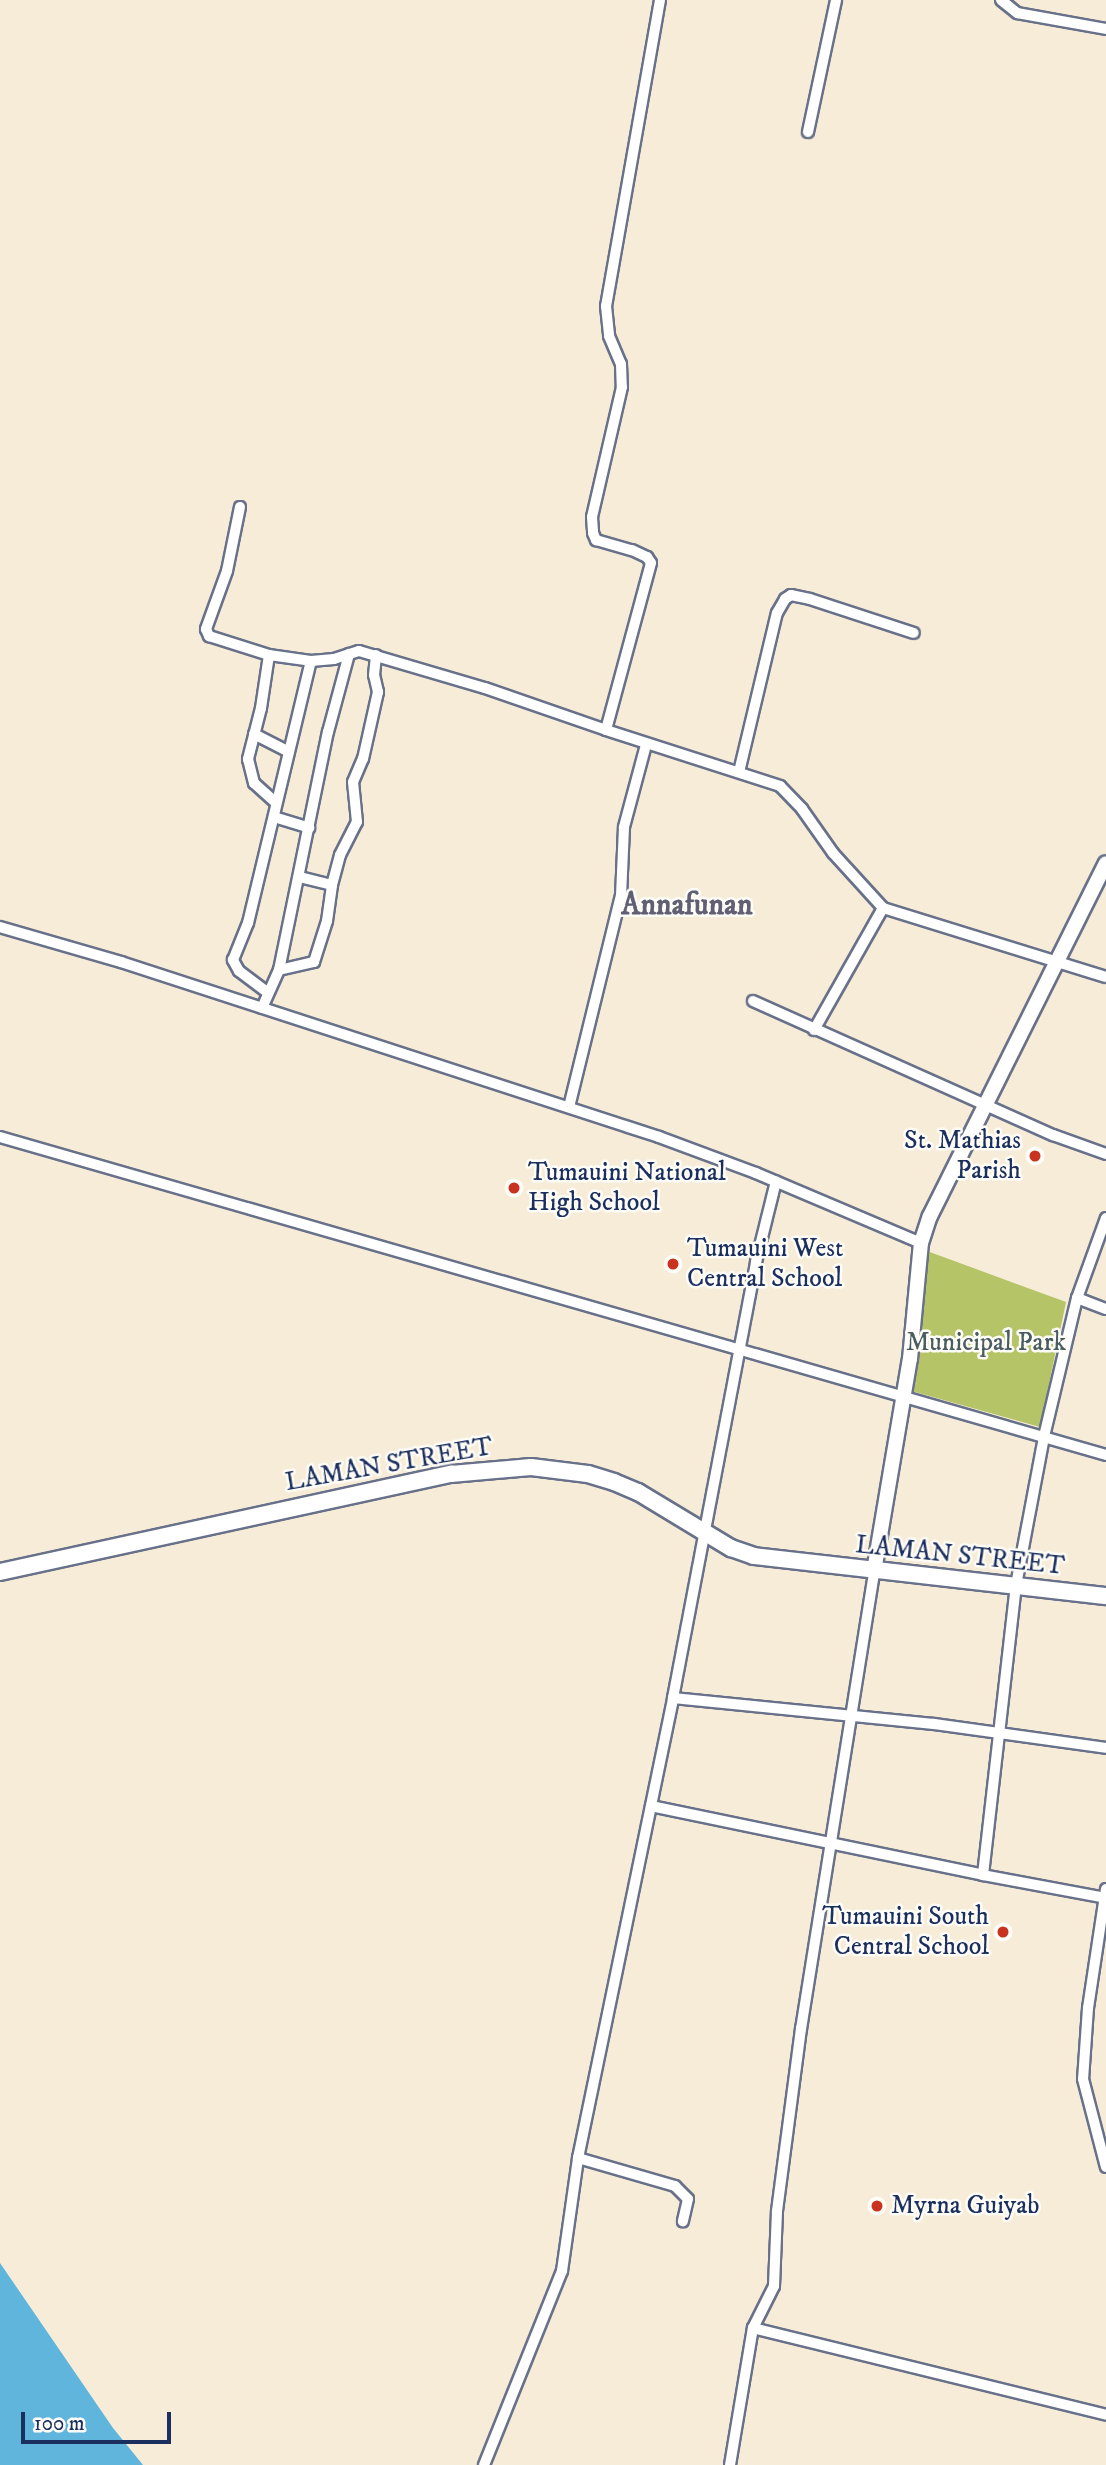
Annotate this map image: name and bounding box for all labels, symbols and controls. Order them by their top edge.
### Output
district label: Annafunan [621,888,753,924]
place label: St. Mathias Parish [904,1125,1021,1186]
marker: St. Mathias Parish [1027,1148,1043,1164]
place label: Tumauini National High School [528,1157,726,1218]
marker: Tumauini National High School [506,1180,522,1196]
place label: Tumauini West Central School [687,1233,843,1294]
marker: Tumauini West Central School [665,1256,681,1272]
park label: Municipal Park [906,1327,1066,1359]
street label: LAMAN STREET [283,1431,495,1499]
street label: LAMAN STREET [854,1530,1066,1582]
place label: Tumauini South Central School [822,1901,989,1962]
marker: Tumauini South Central School [995,1924,1011,1940]
place label: Myrna Guiyab [891,2190,1039,2222]
marker: Myrna Guiyab [869,2198,885,2214]
scale bar [24,2398,175,2442]
text: 100 m [34,2411,85,2437]

